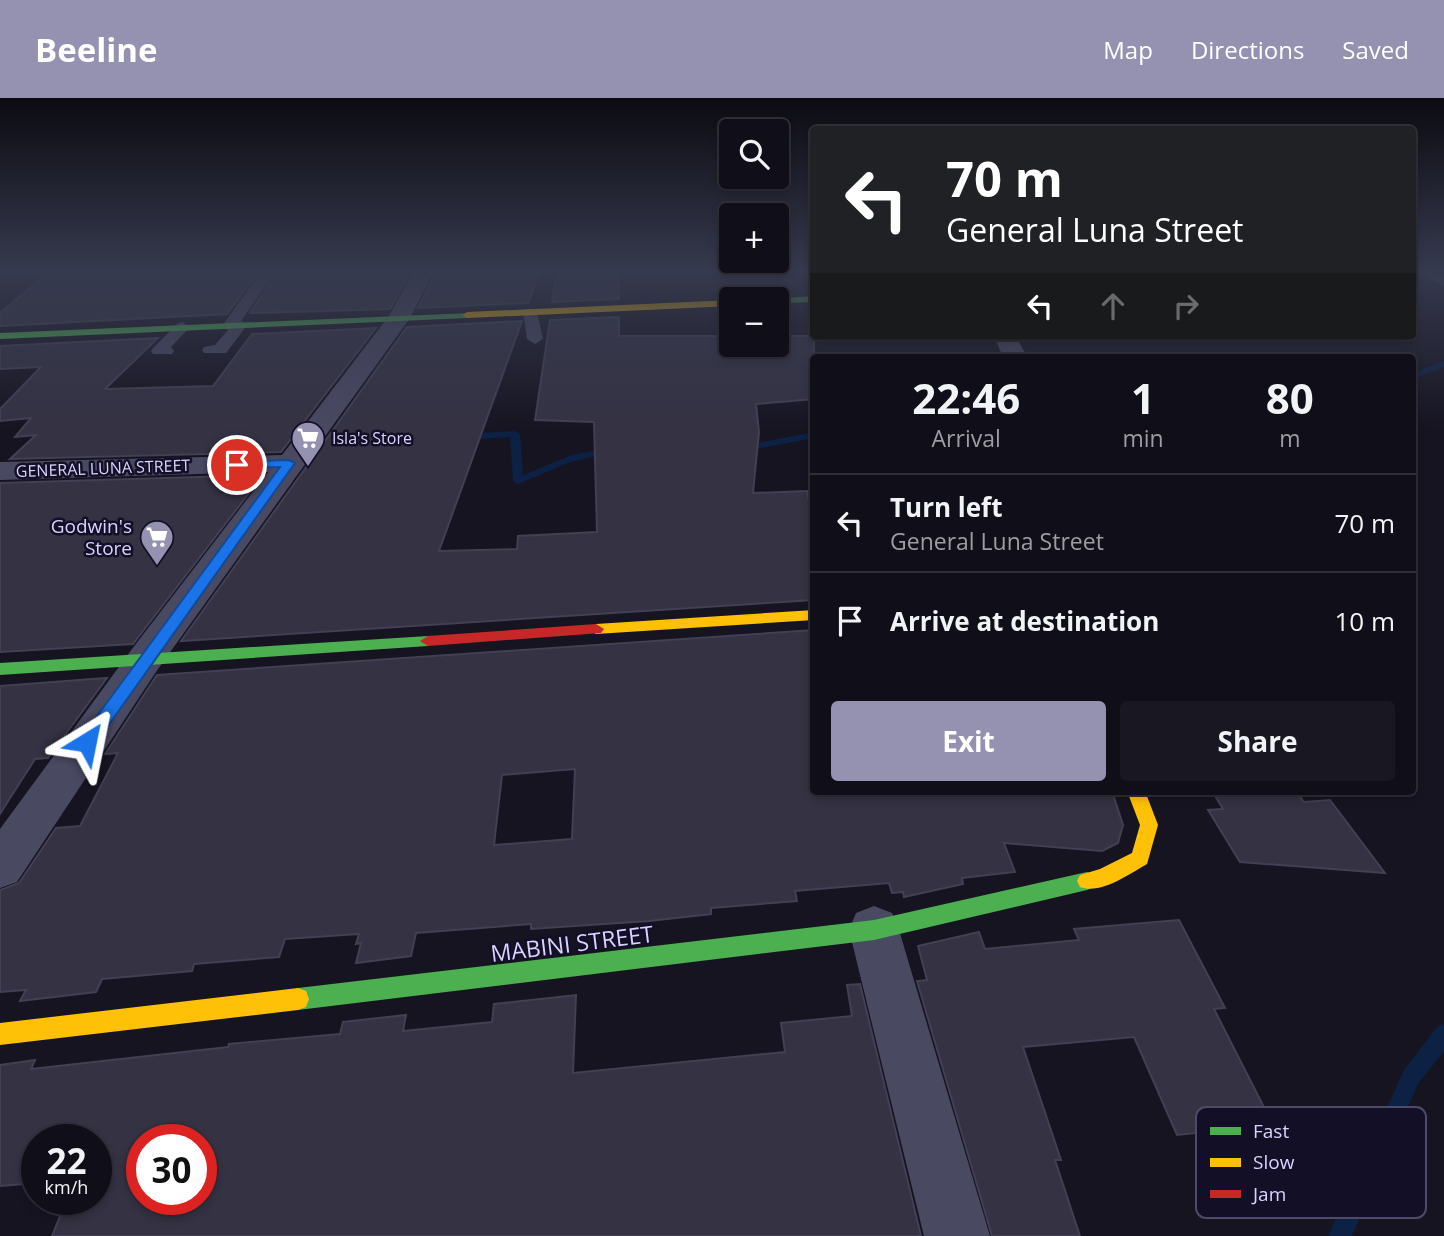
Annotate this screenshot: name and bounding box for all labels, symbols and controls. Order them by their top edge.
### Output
text: Beeline [35,27,158,72]
text: Map [1103,33,1153,66]
text: Directions [1191,33,1304,66]
text: Saved [1342,33,1409,66]
map controls [719,119,789,357]
button: search [719,119,789,189]
text: 70 m [946,145,1063,211]
icon: left [831,154,922,245]
button: + [719,203,789,273]
text: General Luna Street [946,208,1244,251]
button: − [719,287,789,357]
icon: left [1021,287,1059,325]
icon: ahead [1094,287,1132,325]
icon: right [1167,287,1205,325]
text: 22:46 [912,369,1020,426]
text: 1 [1131,369,1155,426]
text: 80 [1266,369,1314,426]
supermarket icon: Isla's Store [289,419,327,468]
text: Arrival [932,422,1001,454]
text: min [1122,422,1164,454]
text: m [1279,422,1300,454]
place label: Isla's Store [332,427,412,449]
pin [207,435,267,495]
icon: arrive [218,446,256,484]
street label: GENERAL LUNA STREET [15,454,191,482]
text: Turn left [890,489,1002,525]
icon: left [831,504,869,542]
text: 70 m [1334,505,1395,541]
place label: Godwin's Store [51,513,132,561]
supermarket icon: Godwin's Store [138,518,176,567]
text: General Luna Street [890,525,1104,557]
icon: arrive [831,602,869,640]
text: Arrive at destination [890,603,1159,639]
text: 10 m [1334,603,1395,639]
button: Exit [831,701,1106,781]
button: Share [1120,701,1395,781]
position arrow [50,705,124,779]
street label: MABINI STREET [489,917,656,969]
legend [1196,1107,1426,1218]
text: Fast [1253,1118,1289,1144]
speed limit sign: 30 [126,1124,217,1215]
text: 22 [46,1137,87,1184]
text: Slow [1253,1149,1295,1175]
text: km/h [45,1175,88,1199]
text: Jam [1251,1181,1286,1207]

